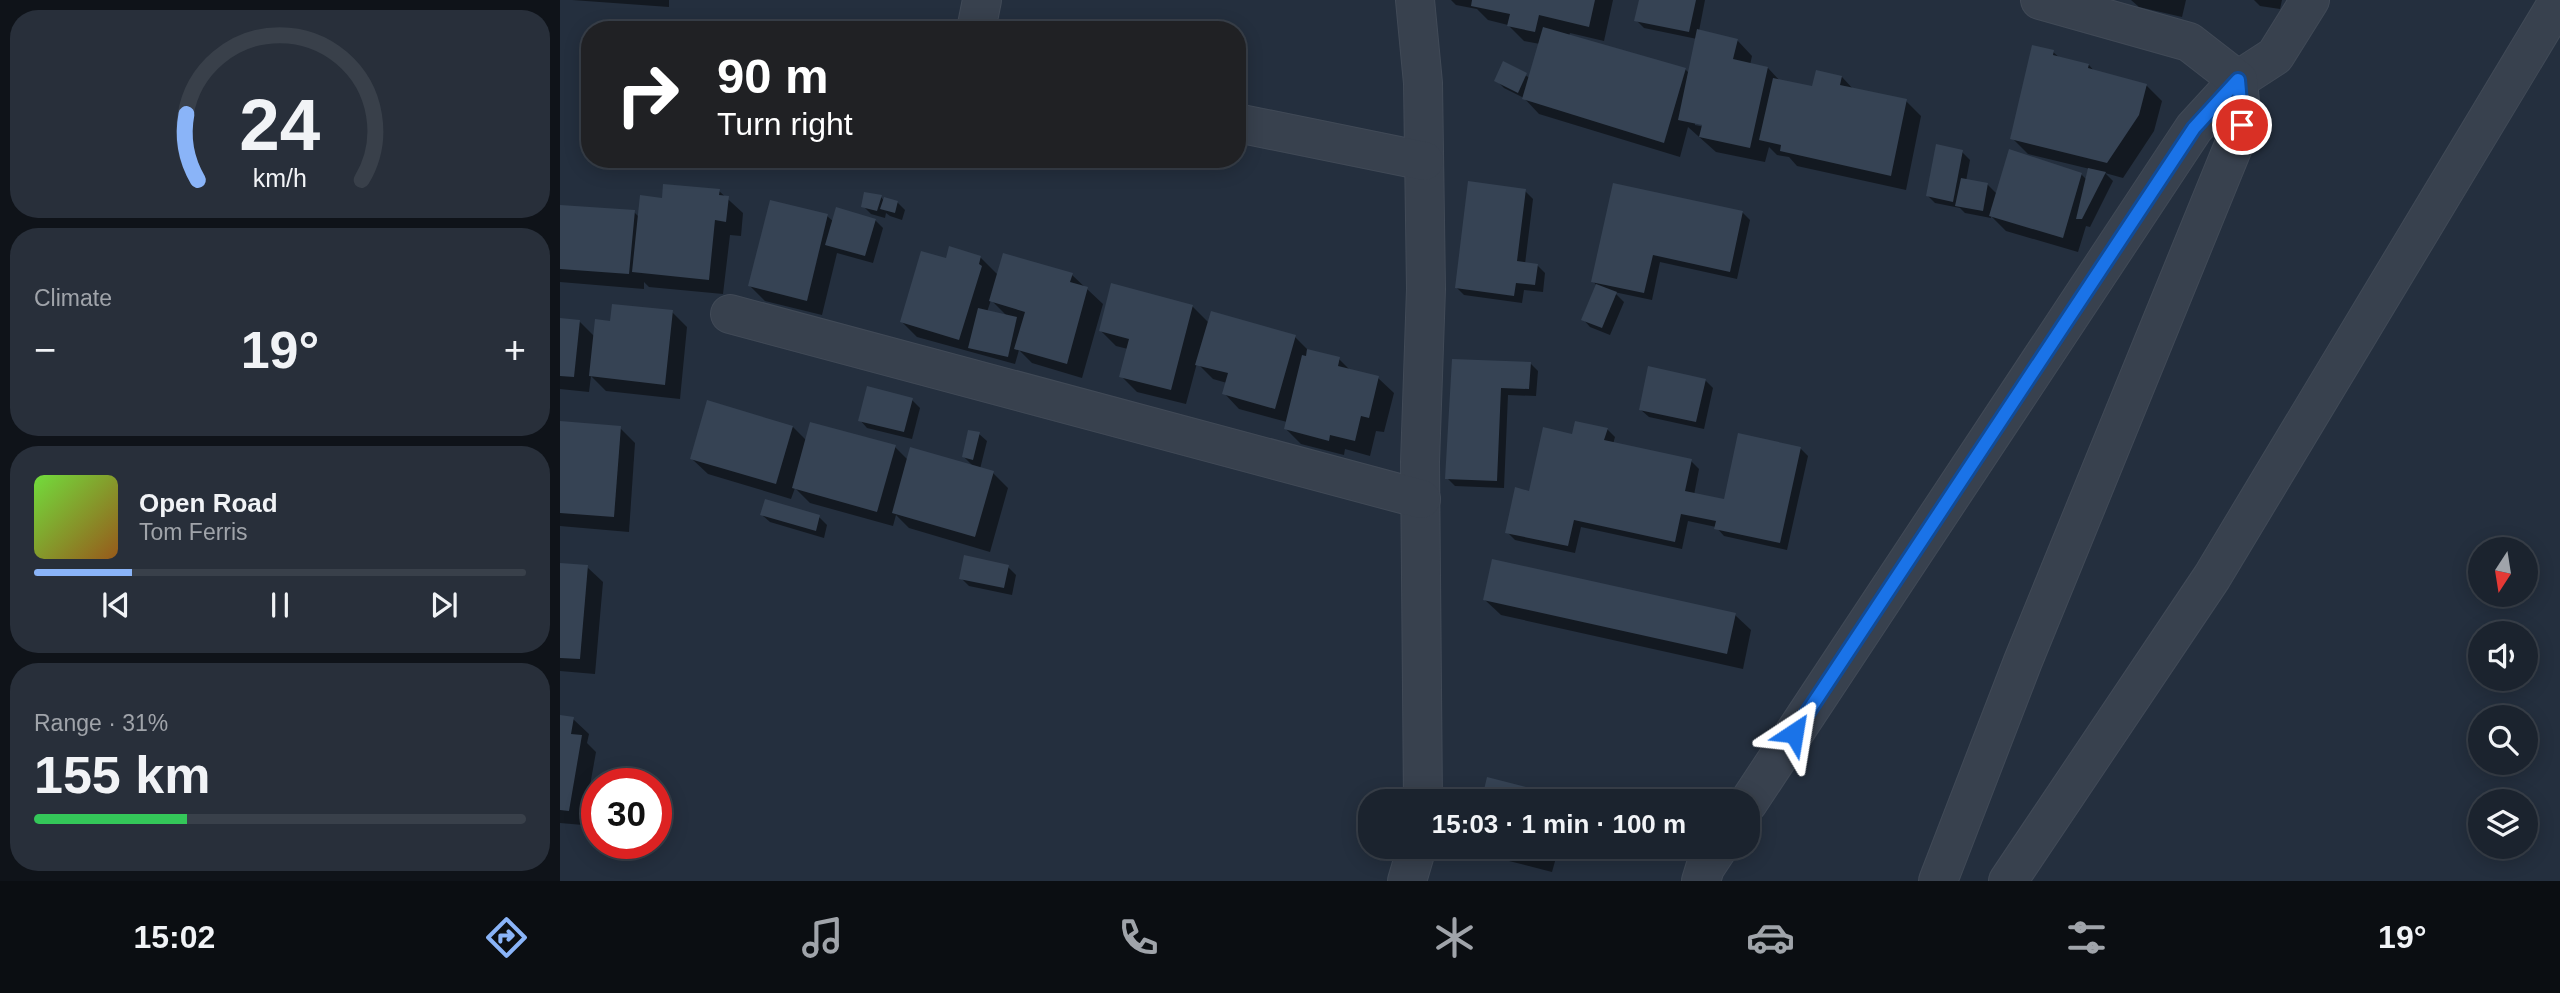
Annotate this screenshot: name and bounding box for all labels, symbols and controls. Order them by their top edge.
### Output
icon: right [602,49,693,140]
text: 90 m [717,49,829,103]
text: 24 [240,84,321,165]
pin [2212,95,2272,155]
text: Turn right [717,106,853,142]
icon: arrive [2223,106,2261,144]
text: km/h [253,164,307,192]
text: Climate [34,285,112,311]
text: 19° [241,321,319,379]
text: − [34,329,56,371]
text: + [504,329,526,371]
text: Open Road [139,488,278,518]
text: Tom Ferris [139,519,248,545]
north arrow [2468,537,2538,607]
map controls [2468,537,2538,859]
icon: previous [97,586,135,624]
icon: pause [261,586,299,624]
icon: next [425,586,463,624]
button: sound [2468,621,2538,691]
position arrow [1757,696,1831,770]
button: search [2468,705,2538,775]
text: Range · 31% [34,710,168,736]
text: 155 km [34,746,210,804]
speed limit sign: 30 [581,768,672,859]
button: layers [2468,789,2538,859]
text: 15:03 · 1 min · 100 m [1432,809,1686,839]
icon: directions [482,913,531,962]
icon: music [798,913,847,962]
icon: phone [1114,913,1163,962]
icon: climate [1430,913,1479,962]
icon: car [1746,913,1795,962]
icon: filters [2062,913,2111,962]
text: 15:02 [133,919,215,955]
text: 19° [2378,919,2427,955]

